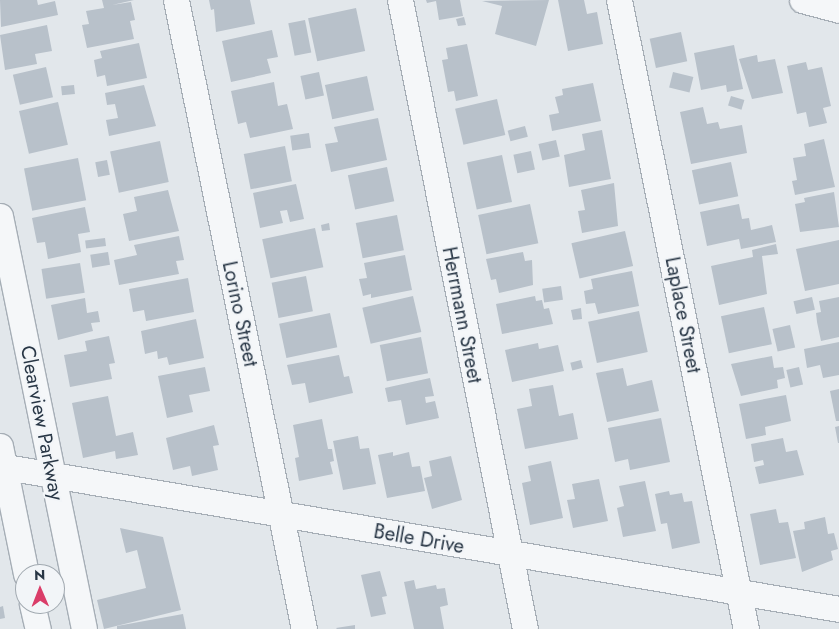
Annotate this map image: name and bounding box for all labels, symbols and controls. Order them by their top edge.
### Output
street label: Herrmann Street [437,245,487,385]
street label: Laplace Street [660,255,706,375]
street label: Lorino Street [217,259,263,369]
street label: Clearview Parkway [15,344,69,502]
street label: Belle Drive [372,519,466,559]
north arrow [15,564,65,614]
text: N [34,565,45,585]

